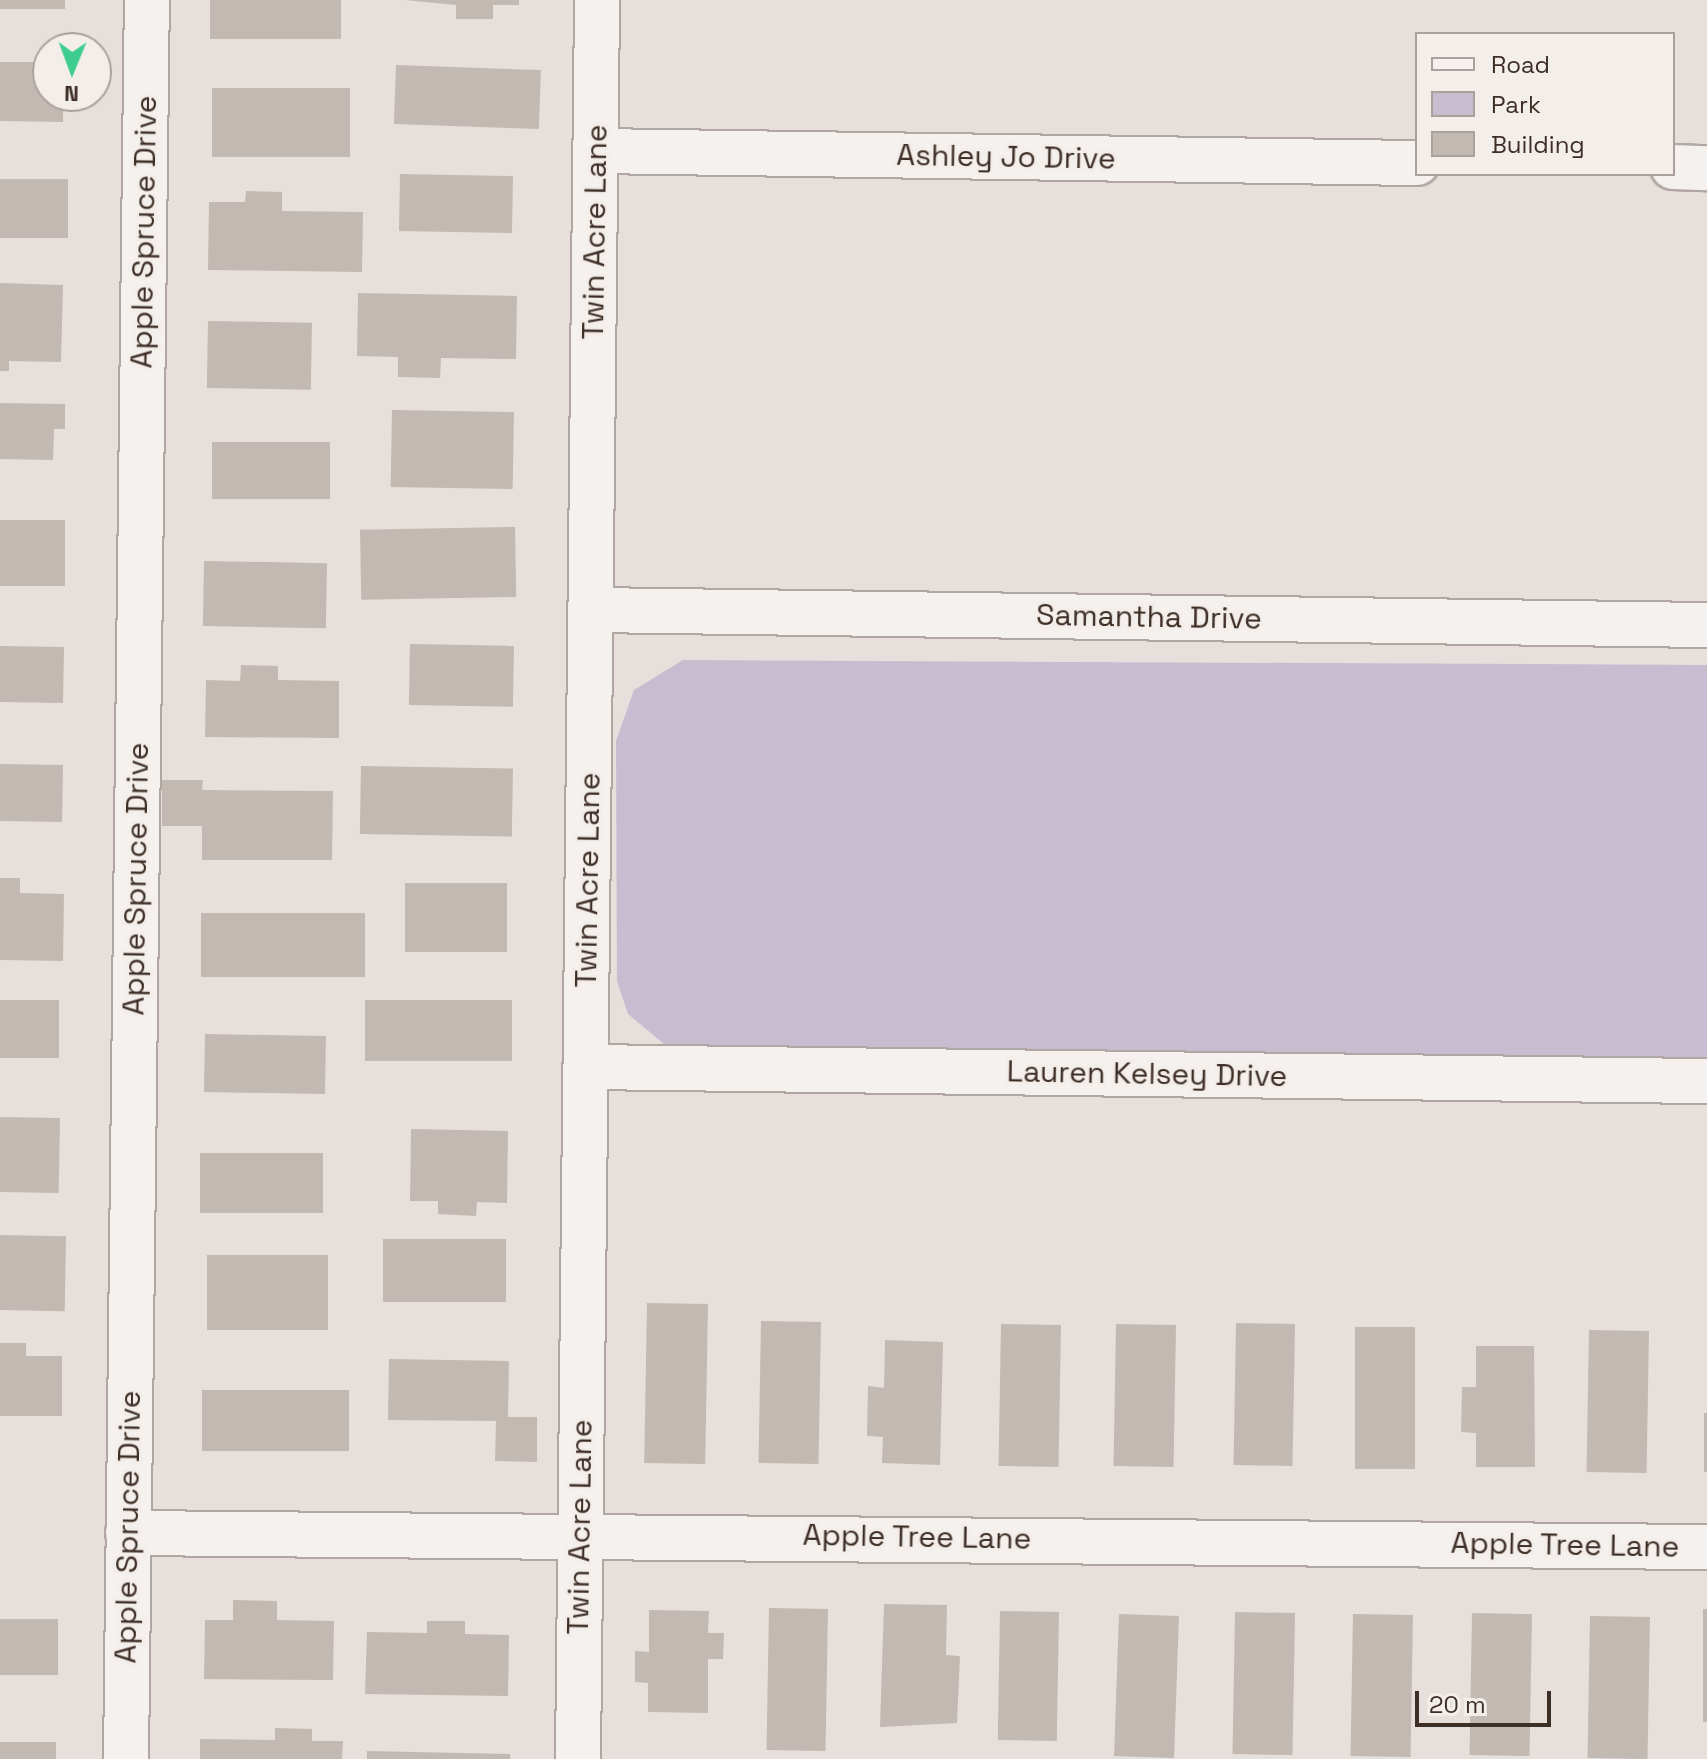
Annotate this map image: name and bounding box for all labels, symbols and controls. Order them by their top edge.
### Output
north arrow [32,32,112,112]
legend [1415,32,1675,176]
text: Road [1491,49,1550,80]
text: N [64,80,79,108]
text: Park [1491,89,1541,120]
street label: Apple Spruce Drive [124,95,164,369]
street label: Twin Acre Lane [575,124,615,340]
text: Building [1491,129,1585,160]
street label: Ashley Jo Drive [896,137,1116,177]
street label: Samantha Drive [1036,597,1262,637]
street label: Apple Spruce Drive [116,742,156,1016]
street label: Twin Acre Lane [568,772,608,988]
street label: Lauren Kelsey Drive [1006,1054,1288,1094]
street label: Apple Spruce Drive [108,1390,148,1664]
street label: Twin Acre Lane [560,1419,600,1635]
street label: Apple Tree Lane [802,1517,1032,1557]
street label: Apple Tree Lane [1450,1525,1680,1565]
scale bar [1419,1675,1555,1725]
text: 20 m [1429,1689,1486,1720]

